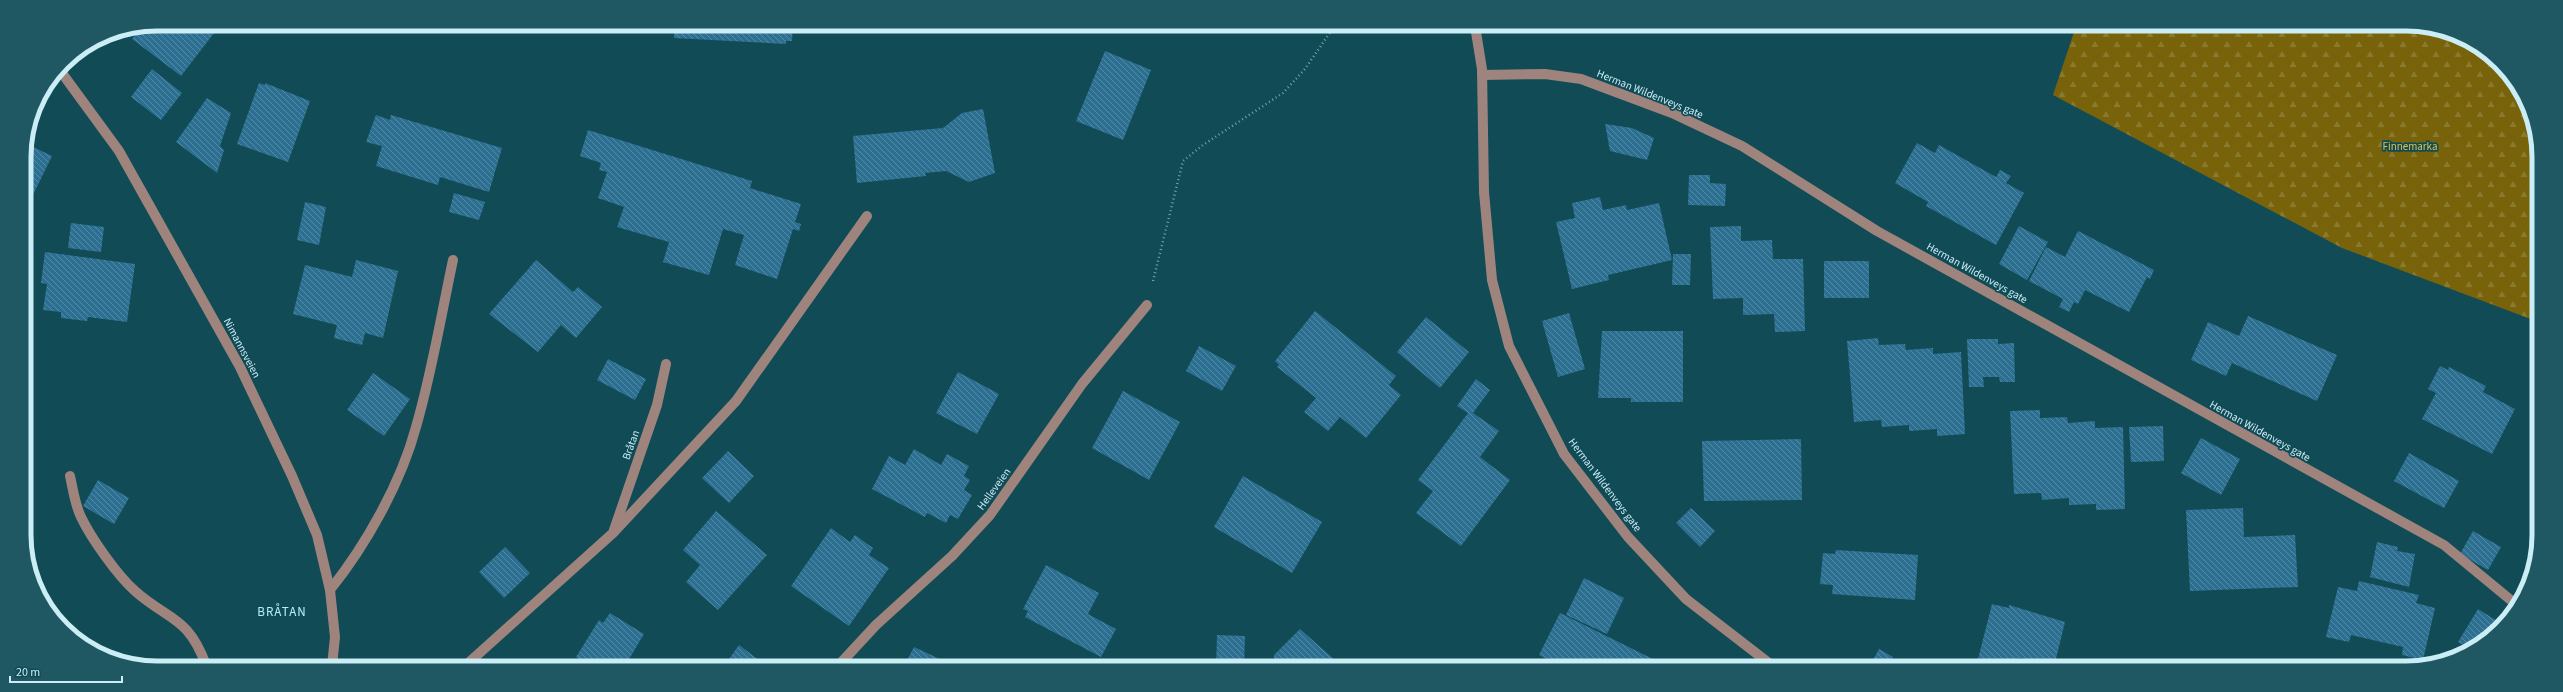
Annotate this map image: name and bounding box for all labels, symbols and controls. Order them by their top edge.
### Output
street label: Herman Wildenveys gate [1595,66,1706,122]
park label: Finnemarka [2383,139,2438,154]
street label: Herman Wildenveys gate [1924,239,2031,307]
street label: Nimannsveien [220,315,264,381]
street label: Herman Wildenveys gate [2207,397,2314,465]
street label: Bråtan [619,428,643,462]
street label: Herman Wildenveys gate [1565,435,1645,535]
street label: Helleveien [974,465,1014,513]
district label: BRÅTAN [257,603,307,621]
scale bar [10,658,122,684]
text: 20 m [16,664,40,681]

